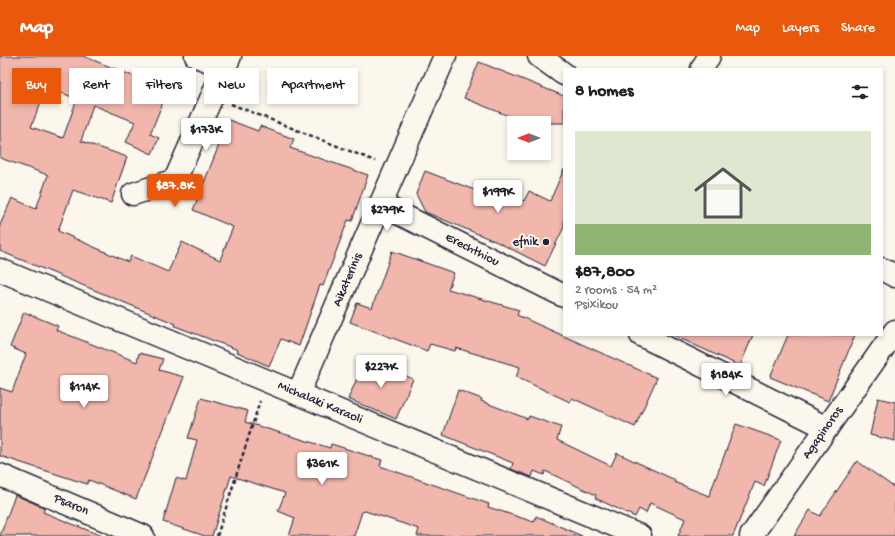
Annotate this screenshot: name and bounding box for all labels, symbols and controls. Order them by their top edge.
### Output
text: Map [20,17,53,40]
text: Map [736,20,760,37]
text: Layers [782,20,819,37]
text: Share [841,20,875,37]
chip: Buy [12,68,61,104]
chip: Rent [69,68,124,104]
chip: Filters [132,68,196,104]
chip: New [204,68,259,104]
chip: Apartment [267,68,358,104]
icon: filters [849,81,871,103]
text: 8 homes [575,82,633,102]
north arrow [507,116,551,160]
map controls [507,116,551,160]
pin: $173K [178,118,234,152]
text: $173K [190,123,222,138]
icon: home [687,157,759,229]
pin: $87.8K [142,174,208,208]
text: $87.8K [156,179,194,194]
pin: $199K [470,180,526,214]
text: $199K [482,185,514,200]
pin: $279K [359,198,415,232]
text: $279K [371,203,403,218]
street label: Erechthiou [442,230,502,270]
place label: efnik [513,235,539,250]
marker: efnik [541,237,551,247]
street label: Aikaterinis [330,250,366,309]
text: $87,800 [575,263,635,283]
text: 2 rooms · 54 m² [575,283,657,298]
text: Psixikou [575,298,618,313]
pin: $227K [353,355,409,389]
text: $227K [365,360,397,375]
pin: $184K [698,363,754,397]
text: $184K [710,368,742,383]
pin: $114K [56,375,112,409]
street label: Michalaki Karaoli [275,378,365,428]
text: $114K [69,380,99,395]
street label: Agapinoros [799,403,847,462]
pin: $361K [294,452,350,486]
text: $361K [306,457,338,472]
street label: Psaron [50,491,92,519]

